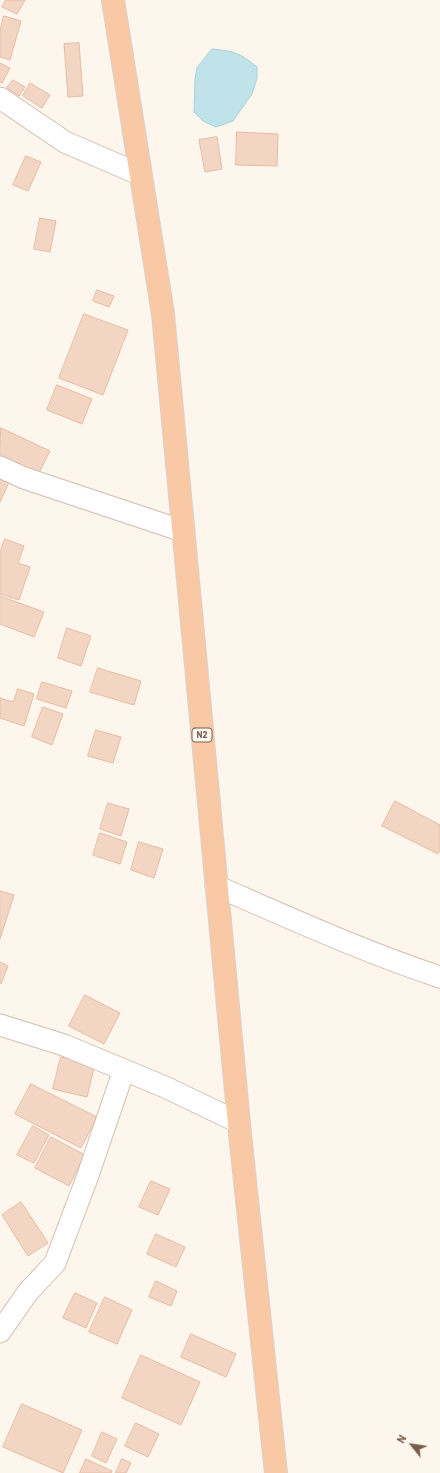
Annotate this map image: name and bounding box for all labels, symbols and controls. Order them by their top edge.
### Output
road number: N2 [192,728,212,742]
north arrow [392,1425,432,1465]
text: N [394,1432,409,1445]

